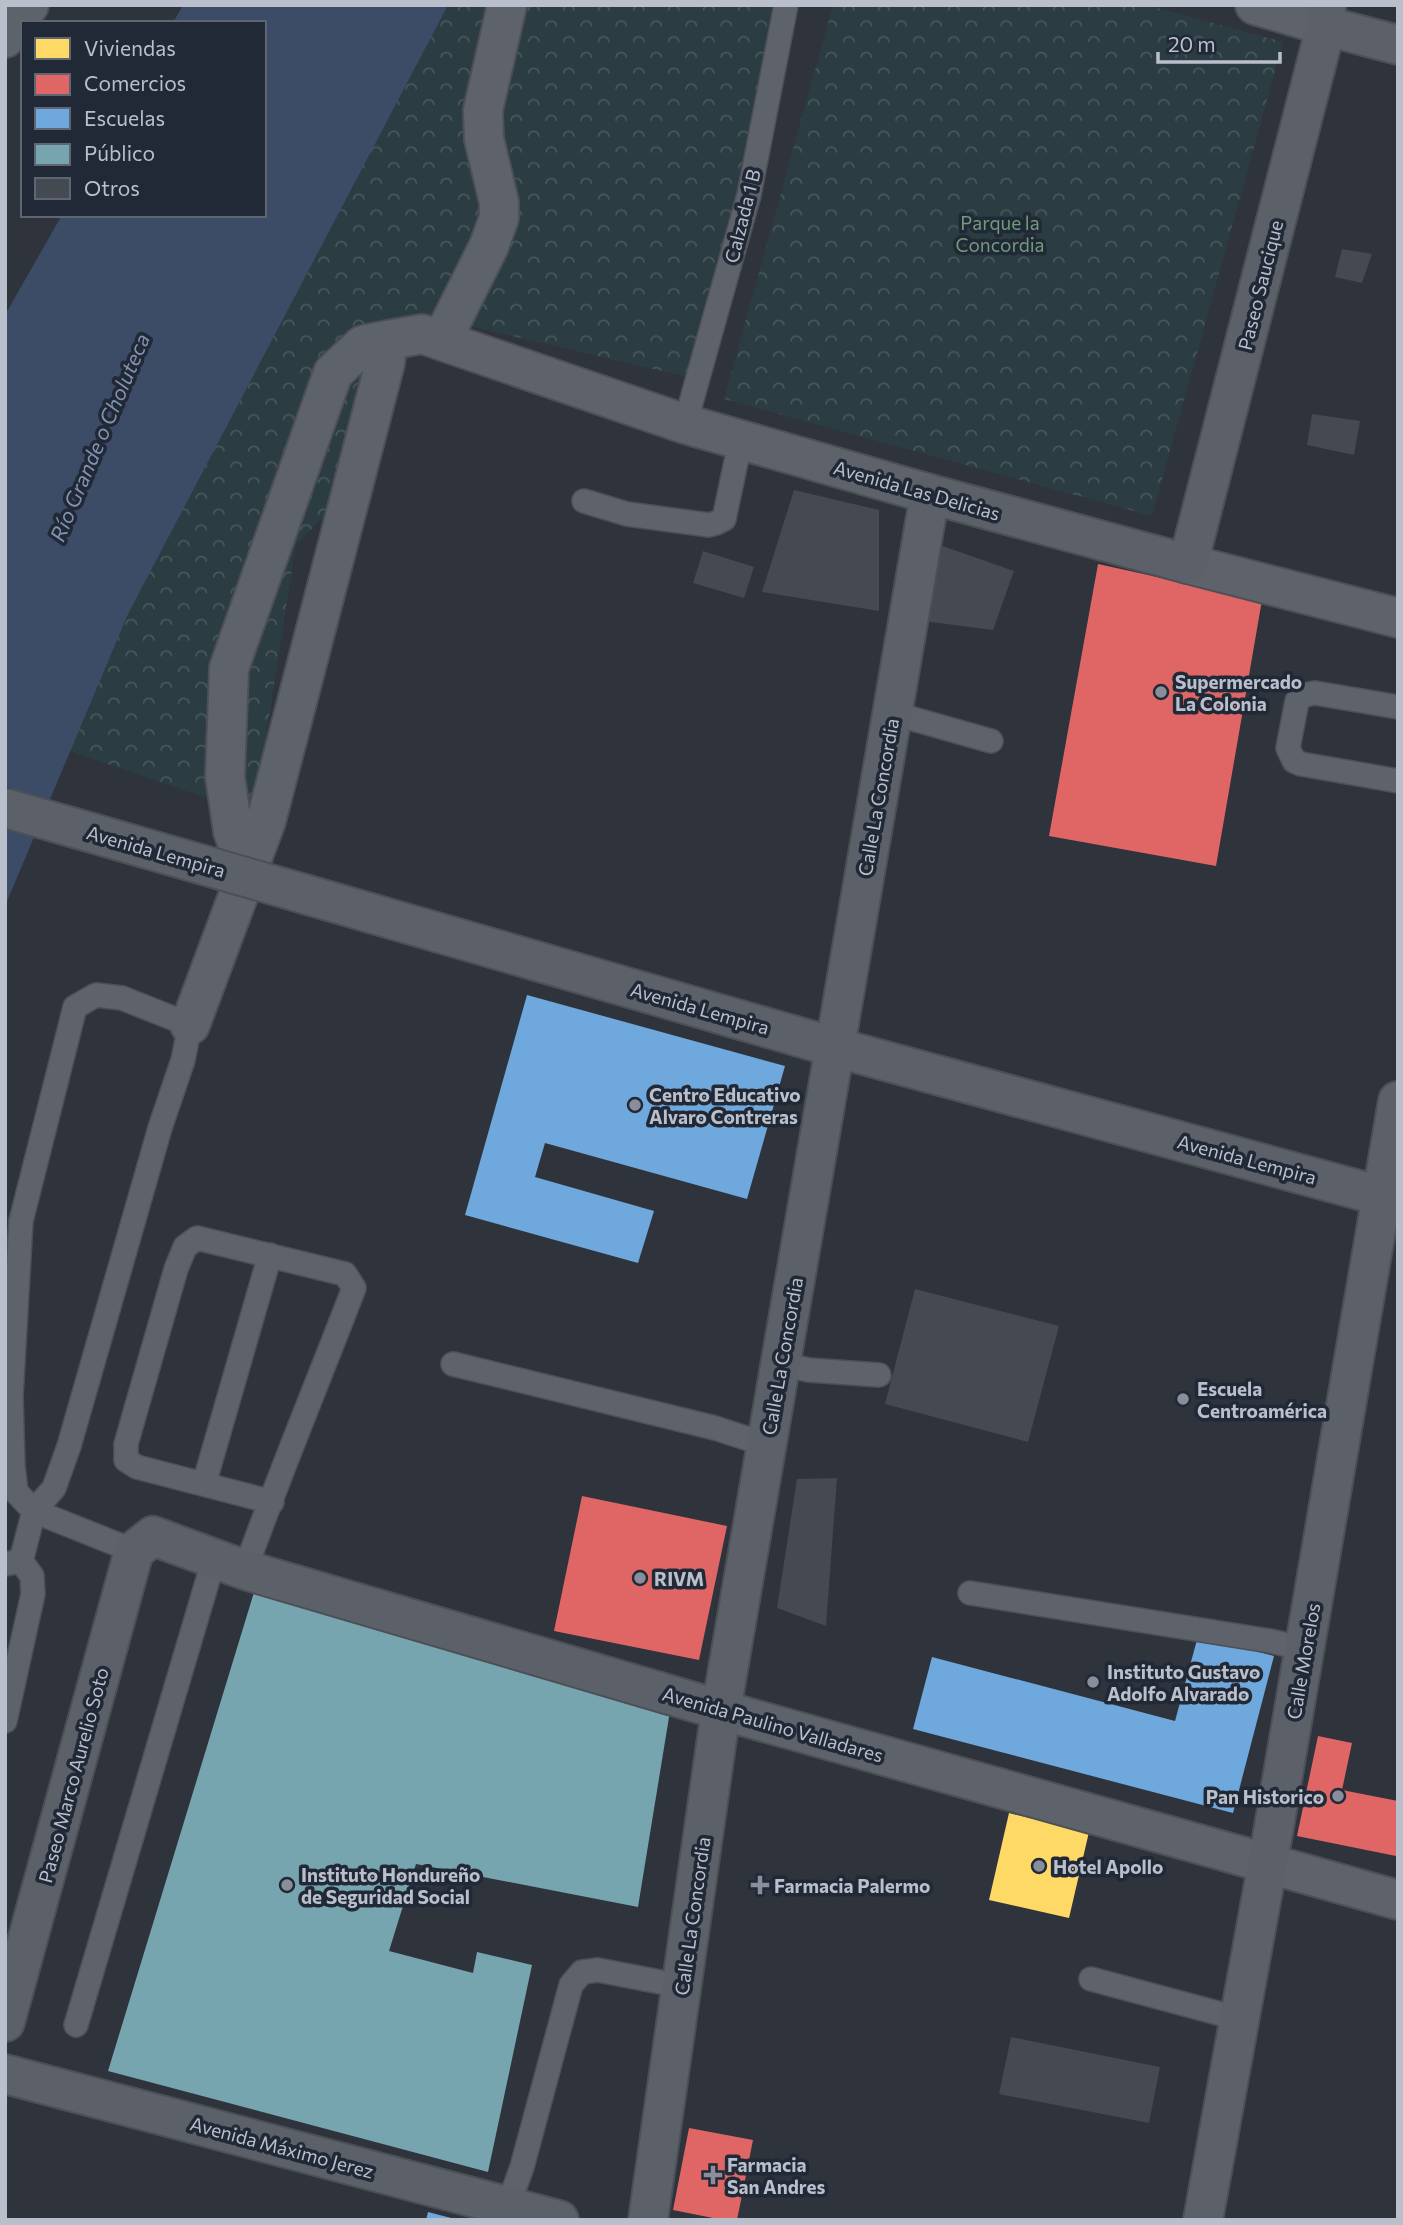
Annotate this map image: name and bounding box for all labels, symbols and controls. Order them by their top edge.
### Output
legend [21,21,266,217]
scale bar [1158,21,1280,65]
text: 20 m [1168,31,1216,56]
text: Viviendas [84,35,176,60]
text: Comercios [84,70,186,95]
text: Escuelas [84,105,165,130]
text: Público [84,140,155,165]
street label: Calzada 1 B [719,167,765,265]
text: Otros [84,175,140,200]
park label: Parque la Concordia [955,211,1045,256]
street label: Paseo Saucique [1233,218,1287,352]
water label: Río Grande o Choluteca [44,329,154,545]
street label: Avenida Las Delicias [831,455,1003,525]
place label: Supermercado La Colonia [1175,670,1302,715]
marker: Supermercado La Colonia [1153,684,1169,700]
street label: Calle La Concordia [853,716,903,878]
street label: Avenida Lempira [84,820,228,882]
street label: Avenida Lempira [628,977,772,1039]
place label: Centro Educativo Alvaro Contreras [649,1083,801,1128]
marker: Centro Educativo Alvaro Contreras [627,1097,643,1113]
street label: Avenida Lempira [1175,1129,1319,1189]
street label: Calle La Concordia [757,1275,807,1437]
place label: Escuela Centroamérica [1197,1377,1327,1422]
marker: Escuela Centroamérica [1175,1391,1191,1407]
place label: RIVM [654,1567,704,1590]
marker: RIVM [632,1570,648,1586]
street label: Calle Morelos [1281,1601,1325,1721]
place label: Instituto Gustavo Adolfo Alvarado [1107,1660,1260,1705]
street label: Paseo Marco Aurelio Soto [33,1665,113,1885]
marker: Instituto Gustavo Adolfo Alvarado [1085,1674,1101,1690]
street label: Avenida Paulino Valladares [660,1681,886,1767]
place label: Pan Historico [1206,1785,1324,1808]
marker: Pan Historico [1330,1788,1346,1804]
street label: Calle La Concordia [669,1835,715,1997]
place label: Hotel Apollo [1053,1855,1163,1878]
marker: Hotel Apollo [1031,1858,1047,1874]
place label: Instituto Hondureño de Seguridad Social [301,1863,480,1908]
place label: Farmacia Palermo [774,1874,930,1897]
marker: Instituto Hondureño de Seguridad Social [279,1877,295,1893]
marker: Farmacia Palermo [752,1877,768,1893]
street label: Avenida Máximo Jerez [188,2111,376,2183]
place label: Farmacia San Andres [727,2153,825,2198]
marker: Farmacia San Andres [705,2167,721,2183]

